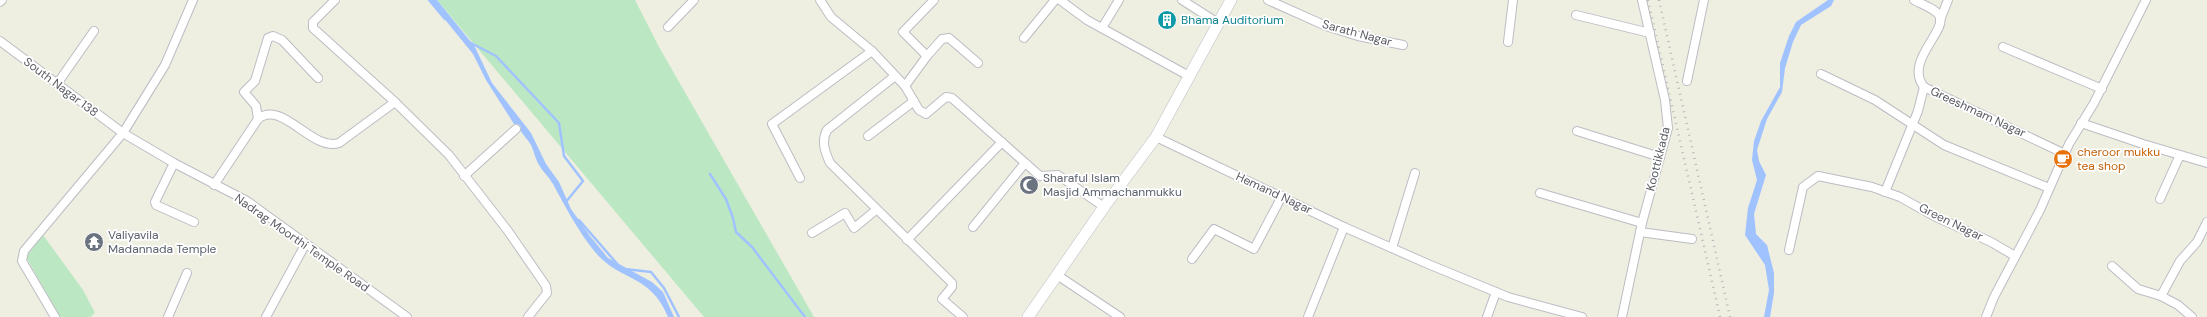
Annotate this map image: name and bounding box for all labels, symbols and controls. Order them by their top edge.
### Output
building icon: Bhama Auditorium [1156,9,1178,31]
place label: Bhama Auditorium [1181,12,1284,28]
street label: Sarath Nagar [1320,16,1394,50]
street label: South Nagar 138 [20,54,102,120]
street label: Greeshmam Nagar [1928,83,2029,141]
street label: Koottikkada [1642,125,1674,193]
place label: cheroor mukku tea shop [2077,144,2160,174]
cafe icon: cheroor mukku tea shop [2052,148,2074,170]
street label: Hemand Nagar [1233,168,1315,218]
place label: Sharaful Islam Masjid Ammachanmukku [1043,170,1182,200]
mosque icon: Sharaful Islam Masjid Ammachanmukku [1018,174,1040,196]
street label: Nadrag Moorthi Temple Road [231,190,373,296]
street label: Green Nagar [1916,200,1986,245]
place label: Valiyavila Madannada Temple [108,227,217,257]
temple icon: Valiyavila Madannada Temple [83,231,105,253]

